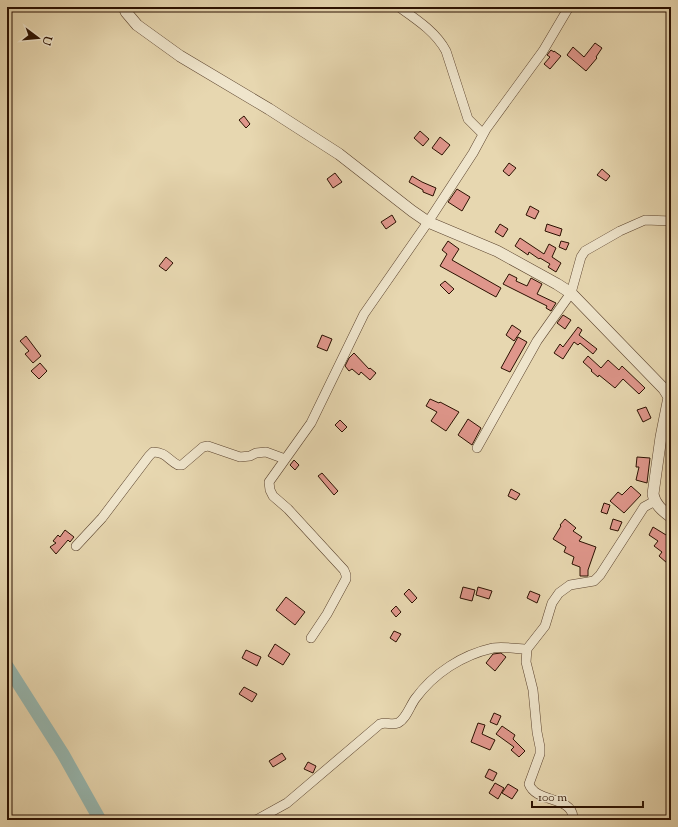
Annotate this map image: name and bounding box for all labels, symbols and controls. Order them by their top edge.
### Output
north arrow [18,18,58,58]
text: U [38,33,56,47]
scale bar [532,783,643,809]
text: 100 m [538,789,567,807]

